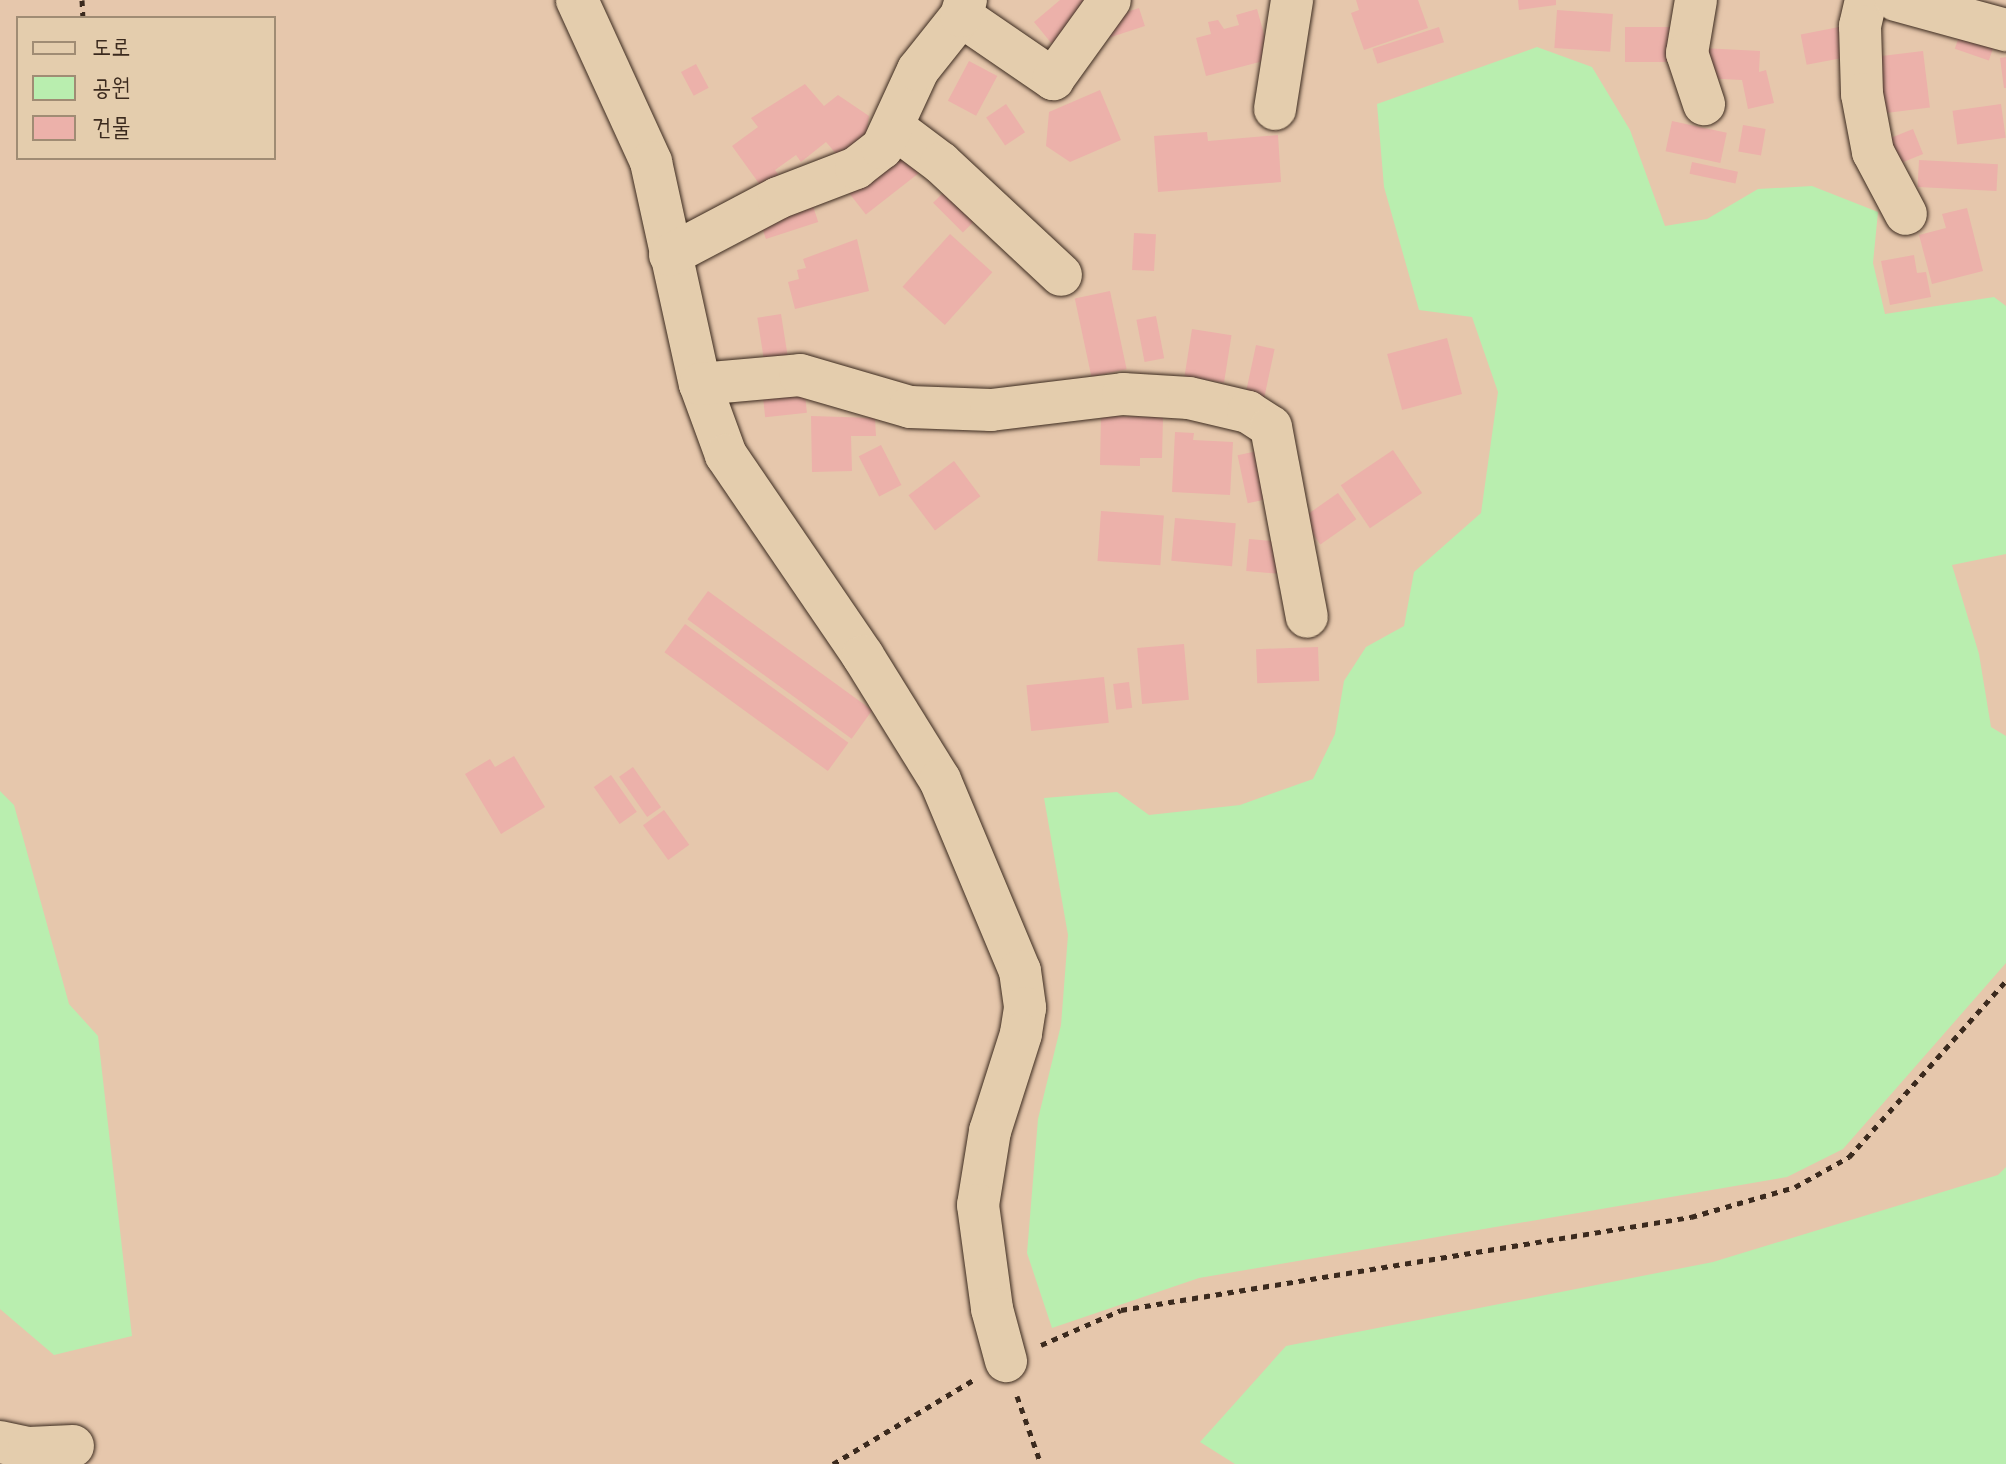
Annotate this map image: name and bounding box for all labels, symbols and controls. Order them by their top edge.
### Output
legend [16,16,276,160]
text: 도로 [92,29,131,68]
text: 공원 [92,69,131,108]
text: 건물 [92,109,131,148]

